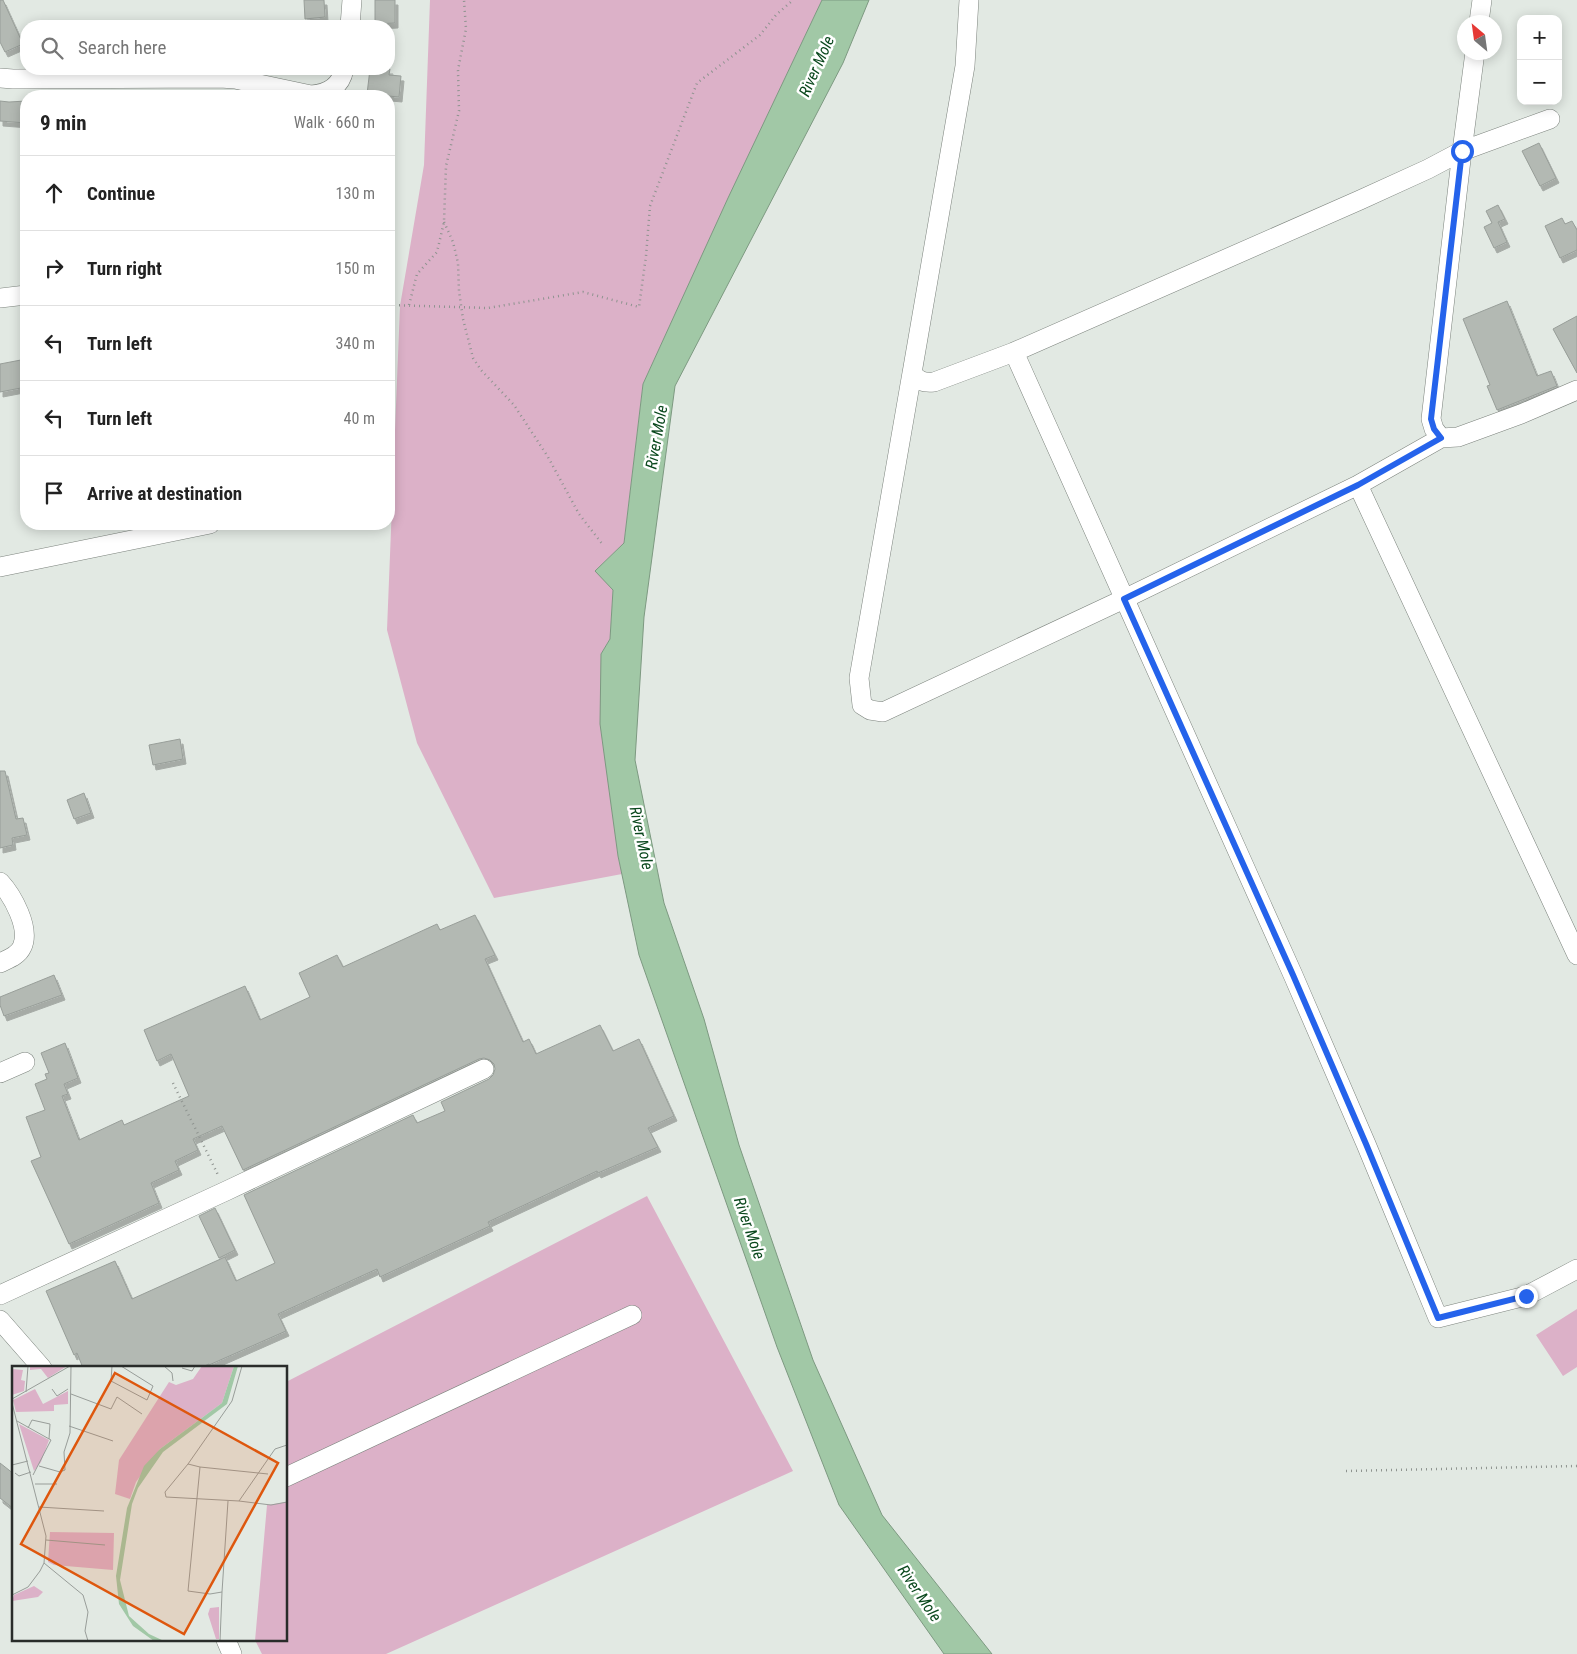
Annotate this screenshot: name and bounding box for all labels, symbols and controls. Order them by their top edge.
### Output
north arrow [1457,15,1502,60]
map controls [1517,15,1562,105]
button: + [1517,15,1562,60]
search box [20,20,395,75]
water label: River Mole [795,33,838,99]
icon: search [38,34,66,62]
text: Search here [78,36,166,59]
button: − [1517,60,1562,105]
text: 9 min [40,111,87,135]
text: Walk · 660 m [294,113,375,132]
route start [1451,140,1474,163]
icon: ahead [40,179,68,207]
text: Continue [87,182,155,205]
text: 130 m [336,184,375,203]
icon: right [40,254,68,282]
text: Turn right [87,257,162,280]
text: 150 m [336,259,375,278]
icon: left [40,329,68,357]
text: Turn left [87,332,152,355]
text: 340 m [336,334,375,353]
icon: left [40,404,68,432]
water label: River Mole [642,404,671,470]
text: Turn left [87,407,152,430]
text: 40 m [343,409,375,428]
icon: arrive [40,479,68,507]
text: Arrive at destination [87,482,242,505]
water label: River Mole [626,805,657,872]
water label: River Mole [730,1195,769,1262]
route end [1515,1285,1538,1308]
inset map [12,1366,288,1642]
water label: River Mole [894,1561,945,1625]

